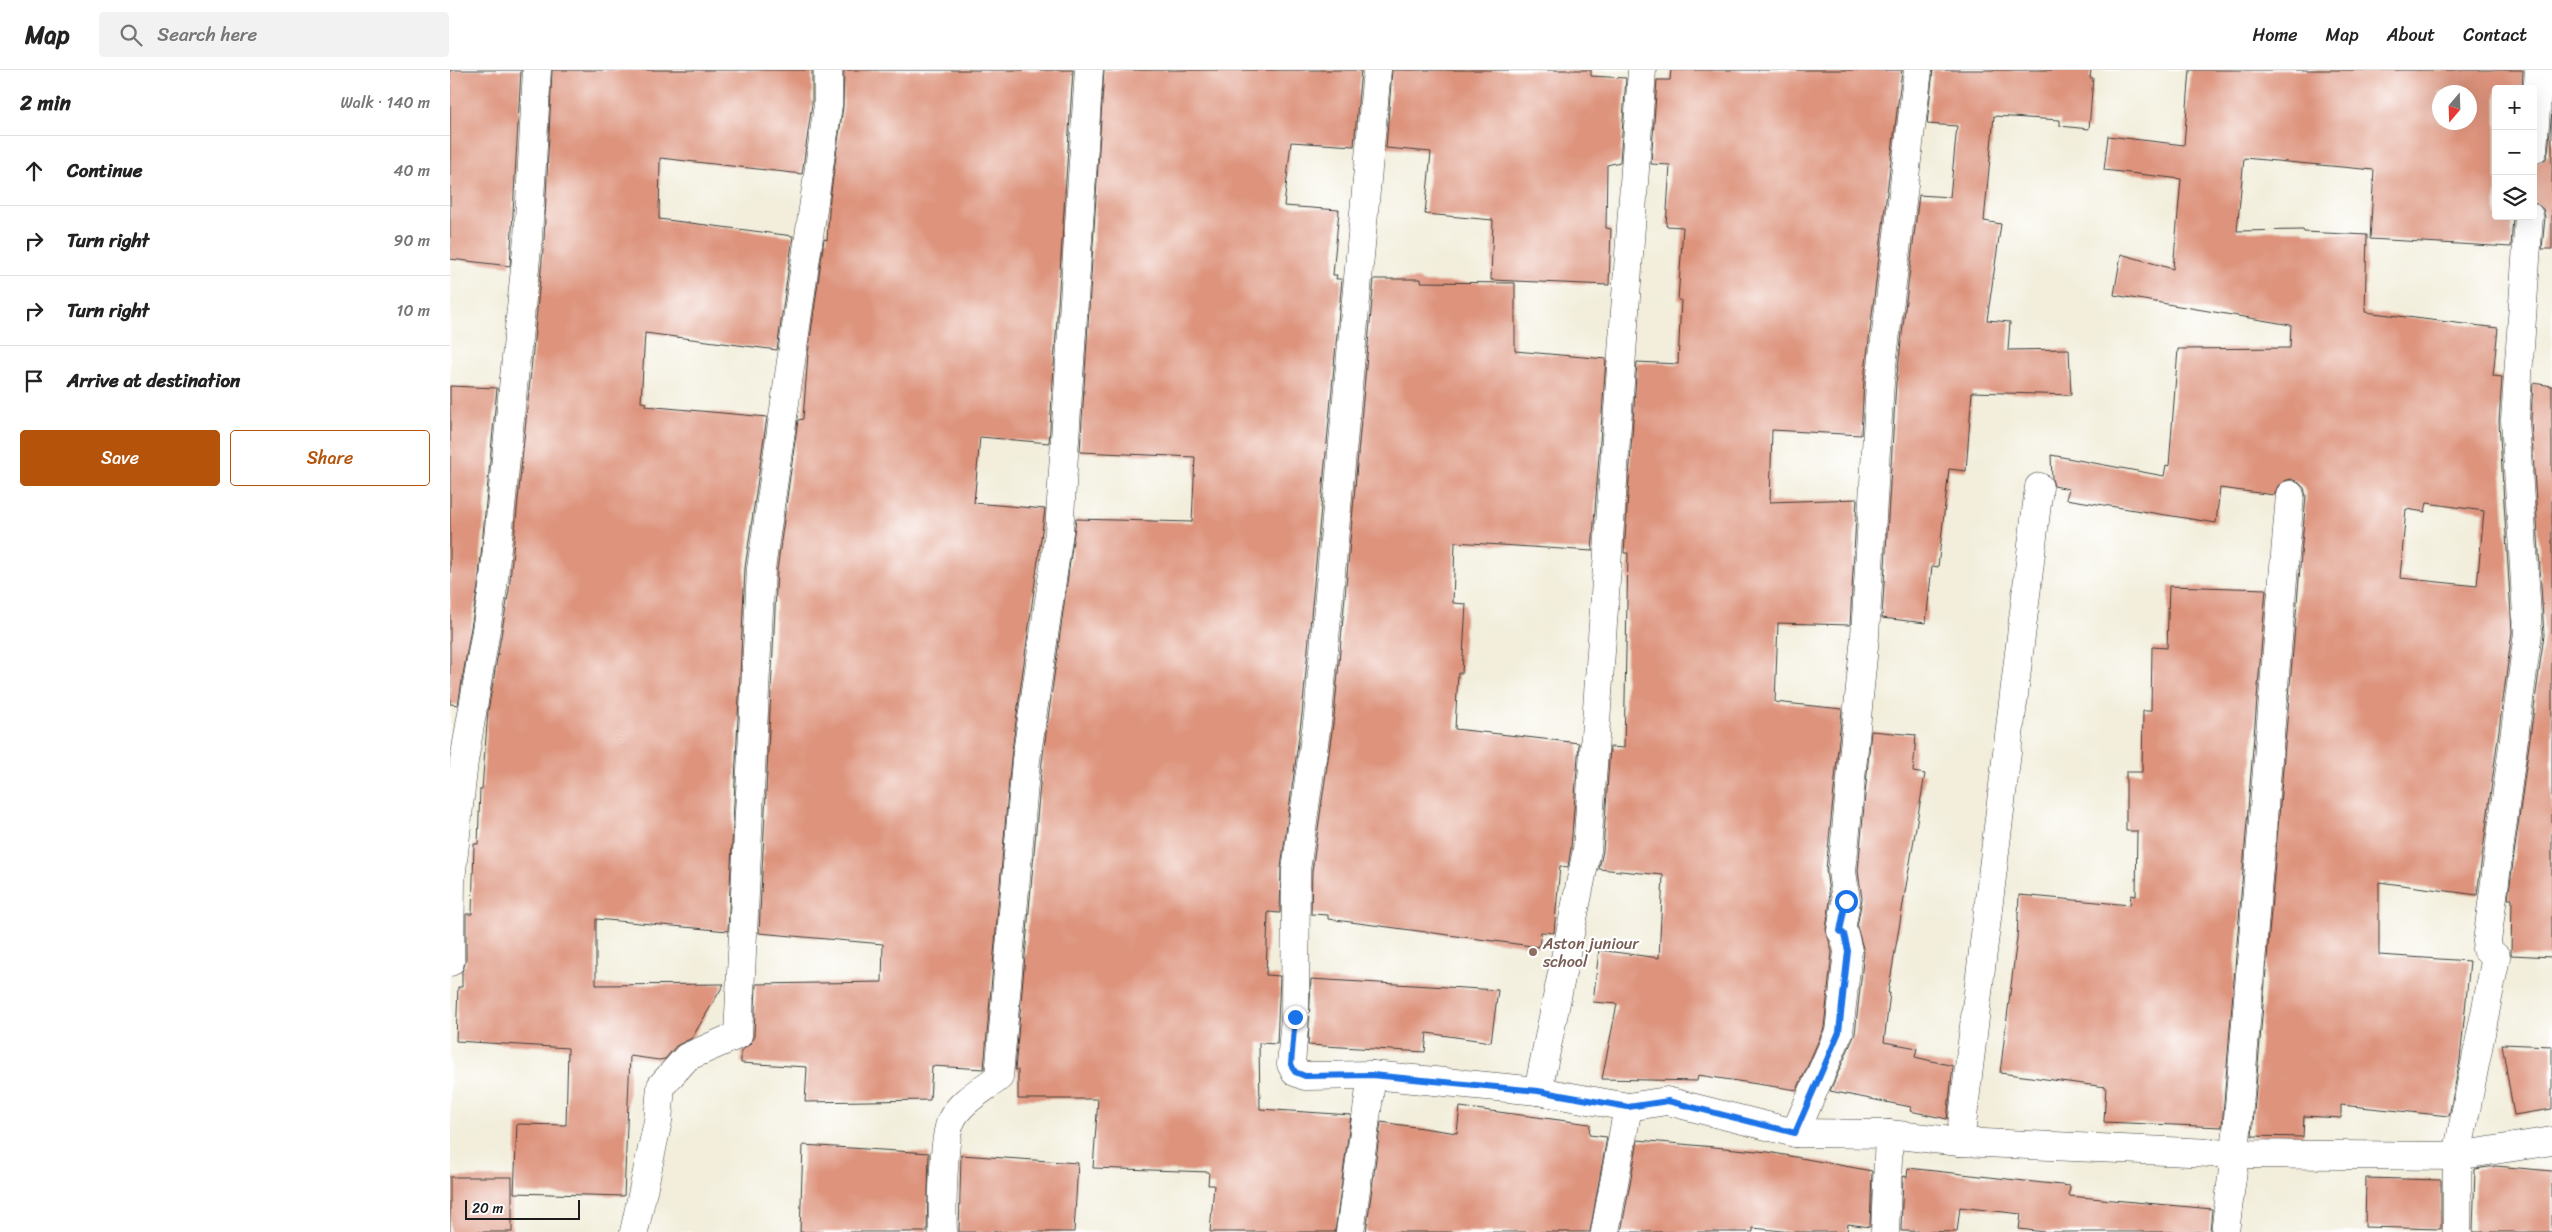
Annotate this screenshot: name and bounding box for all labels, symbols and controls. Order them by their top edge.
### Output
search box [99,12,449,57]
text: Map [25,14,69,56]
text: Search here [157,18,257,51]
text: Home [2253,19,2298,51]
text: Map [2326,19,2359,51]
text: About [2387,19,2435,51]
text: Contact [2463,19,2527,51]
icon: search [117,21,145,49]
text: 2 min [20,84,71,122]
north arrow [2432,85,2477,130]
map controls [2492,85,2537,220]
button: + [2492,85,2537,130]
text: Walk · 140 m [341,88,430,117]
button: − [2492,130,2537,175]
text: Continue [67,154,143,187]
text: 40 m [393,156,430,185]
icon: ahead [20,157,48,185]
button: layers [2492,175,2537,220]
text: Turn right [67,224,149,257]
text: 90 m [394,226,430,255]
icon: right [20,227,48,255]
text: Turn right [67,294,149,327]
text: 10 m [397,296,430,325]
icon: right [20,297,48,325]
text: Arrive at destination [67,364,240,397]
icon: arrive [20,367,48,395]
button: Save [20,430,220,486]
button: Share [230,430,430,486]
route start [1835,890,1858,913]
place label: Aston juniour school [1542,929,1640,976]
marker: Aston juniour school [1527,946,1539,958]
route end [1284,1006,1307,1029]
text: 20 m [472,1196,503,1221]
scale bar [465,1197,580,1220]

